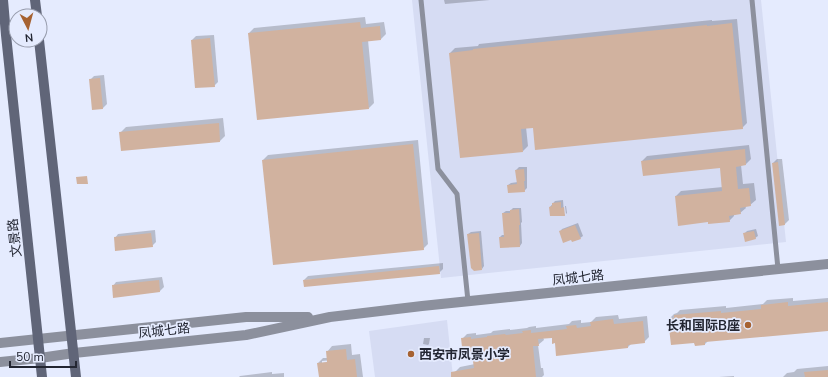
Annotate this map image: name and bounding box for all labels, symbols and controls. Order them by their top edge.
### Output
north arrow [8,8,48,48]
text: N [24,30,34,45]
street label: 文景路 [4,218,26,258]
street label: 凤城七路 [551,266,605,290]
place label: 长和国际B座 [666,317,740,335]
street label: 凤城七路 [137,319,191,343]
marker: 长和国际B座 [743,320,753,330]
scale bar [10,343,76,369]
place label: 西安市凤景小学 [419,346,510,364]
text: 50 m [16,349,44,365]
marker: 西安市凤景小学 [406,349,416,359]

